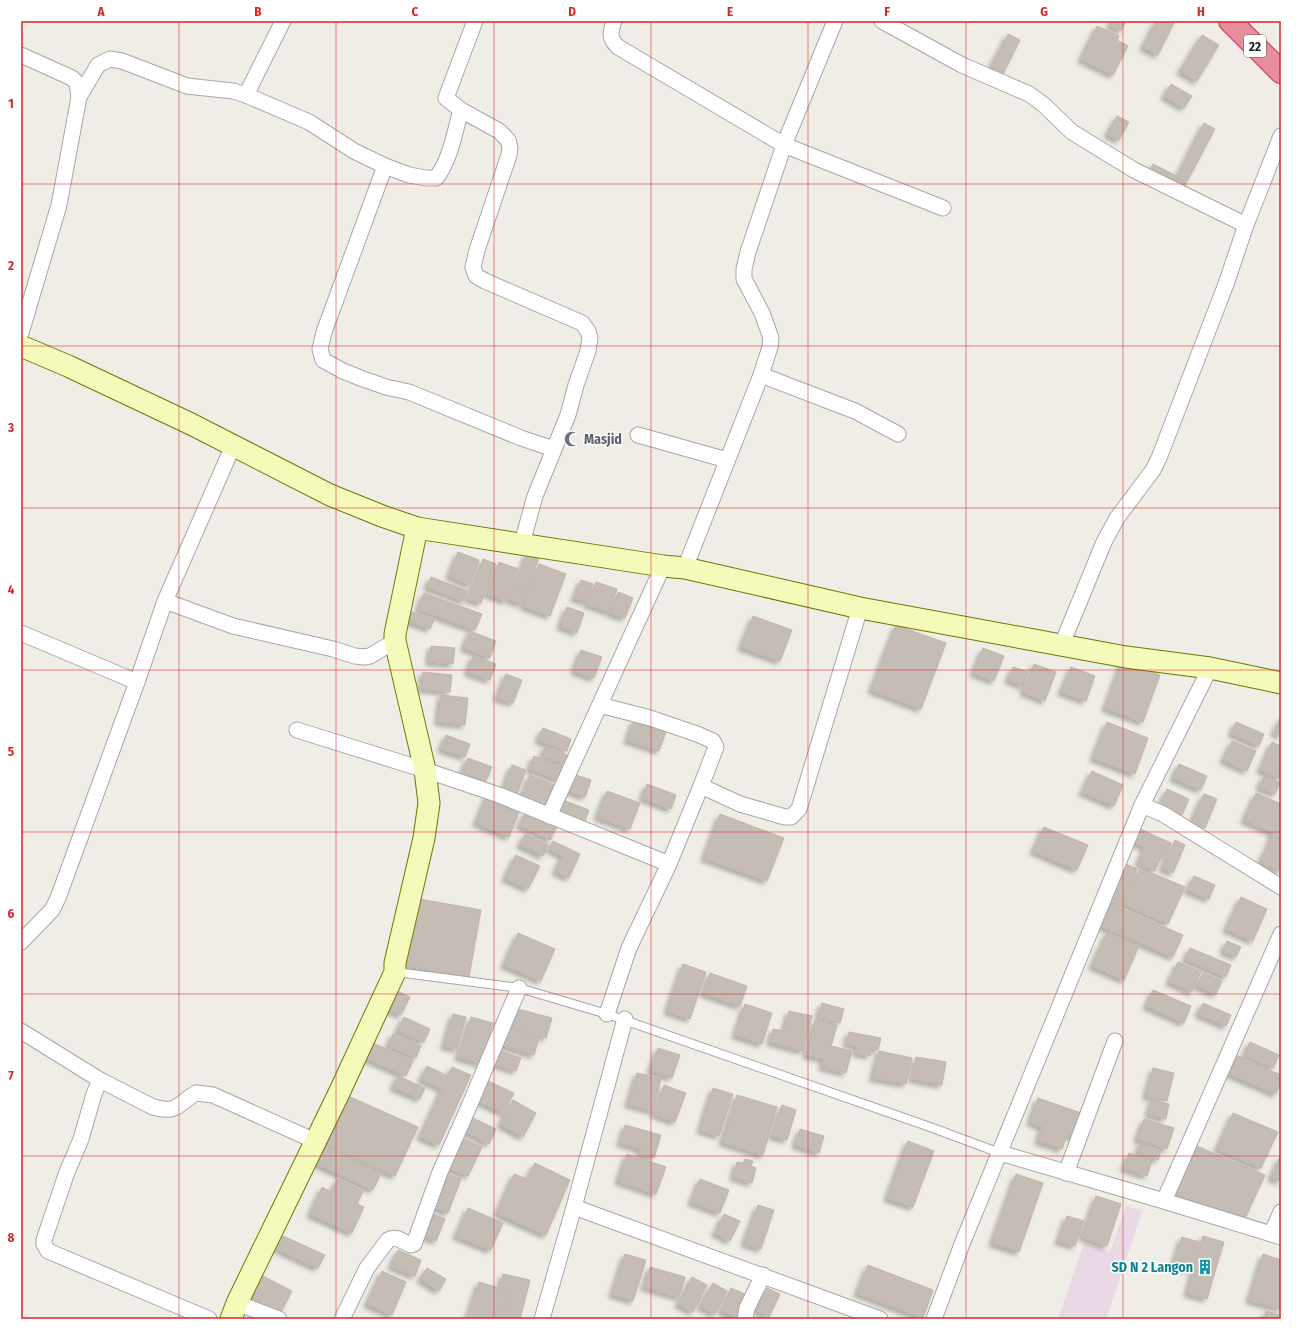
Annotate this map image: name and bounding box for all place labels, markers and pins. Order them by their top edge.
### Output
mosque icon: Masjid [563,430,581,448]
place label: Masjid [584,431,622,448]
building icon: SD N 2 Langon [1196,1258,1214,1276]
place label: SD N 2 Langon [1112,1259,1193,1276]

